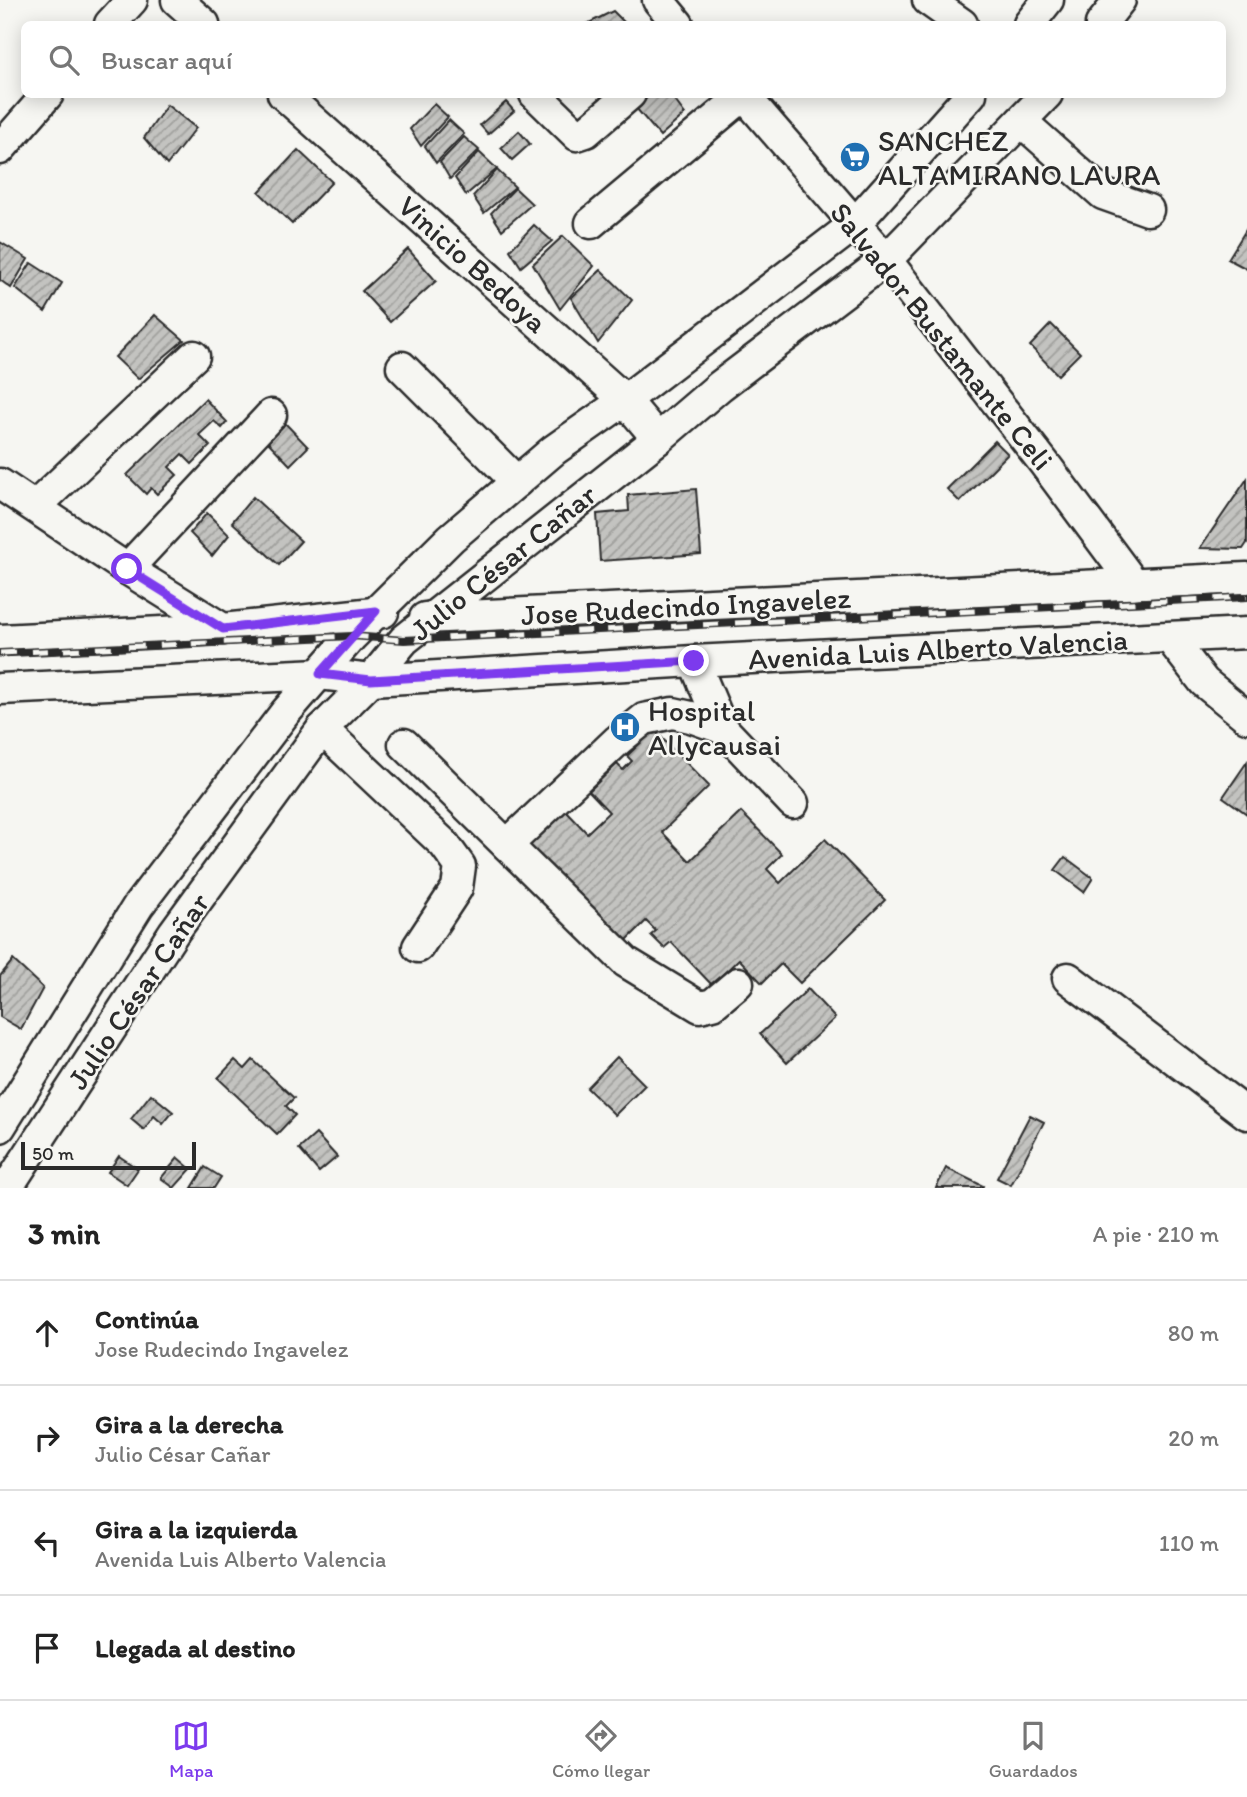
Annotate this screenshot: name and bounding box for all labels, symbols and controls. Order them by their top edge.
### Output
search box [21,21,1226,98]
icon: search [45,41,83,79]
text: Buscar aquí [101,44,232,76]
place label: SANCHEZ ALTAMIRANO LAURA [878,122,1161,193]
supermarket icon: SANCHEZ ALTAMIRANO LAURA [838,140,872,174]
street label: Vinicio Bedoya [391,187,556,341]
street label: Salvador Bustamante Celi [823,195,1061,477]
street label: Julio César Cañar [402,476,604,648]
route start [111,553,142,584]
street label: Jose Rudecindo Ingavelez [520,579,852,633]
street label: Avenida Luis Alberto Valencia [747,621,1129,677]
route end [678,645,709,676]
place label: Hospital Allycausai [648,692,781,763]
hospital icon: Hospital Allycausai [608,710,642,744]
street label: Julio César Cañar [59,886,217,1096]
scale bar [21,1139,196,1171]
text: 50 m [32,1142,74,1165]
text: 3 min [28,1215,100,1252]
text: A pie · 210 m [1093,1220,1219,1248]
text: Continúa [95,1303,199,1335]
icon: ahead [28,1314,66,1352]
text: 80 m [1168,1319,1219,1347]
text: Jose Rudecindo Ingavelez [95,1335,348,1363]
text: Gira a la derecha [95,1408,283,1440]
icon: right [28,1419,66,1457]
text: 20 m [1168,1424,1219,1452]
text: Julio César Cañar [95,1440,271,1468]
text: Gira a la izquierda [95,1513,298,1545]
icon: left [28,1524,66,1562]
text: 110 m [1159,1529,1219,1557]
text: Avenida Luis Alberto Valencia [95,1545,386,1573]
icon: arrive [28,1629,66,1667]
text: Llegada al destino [95,1632,296,1664]
tab: Mapa [169,1717,213,1782]
tab: Cómo llegar [552,1717,650,1782]
tab: Guardados [989,1717,1078,1782]

